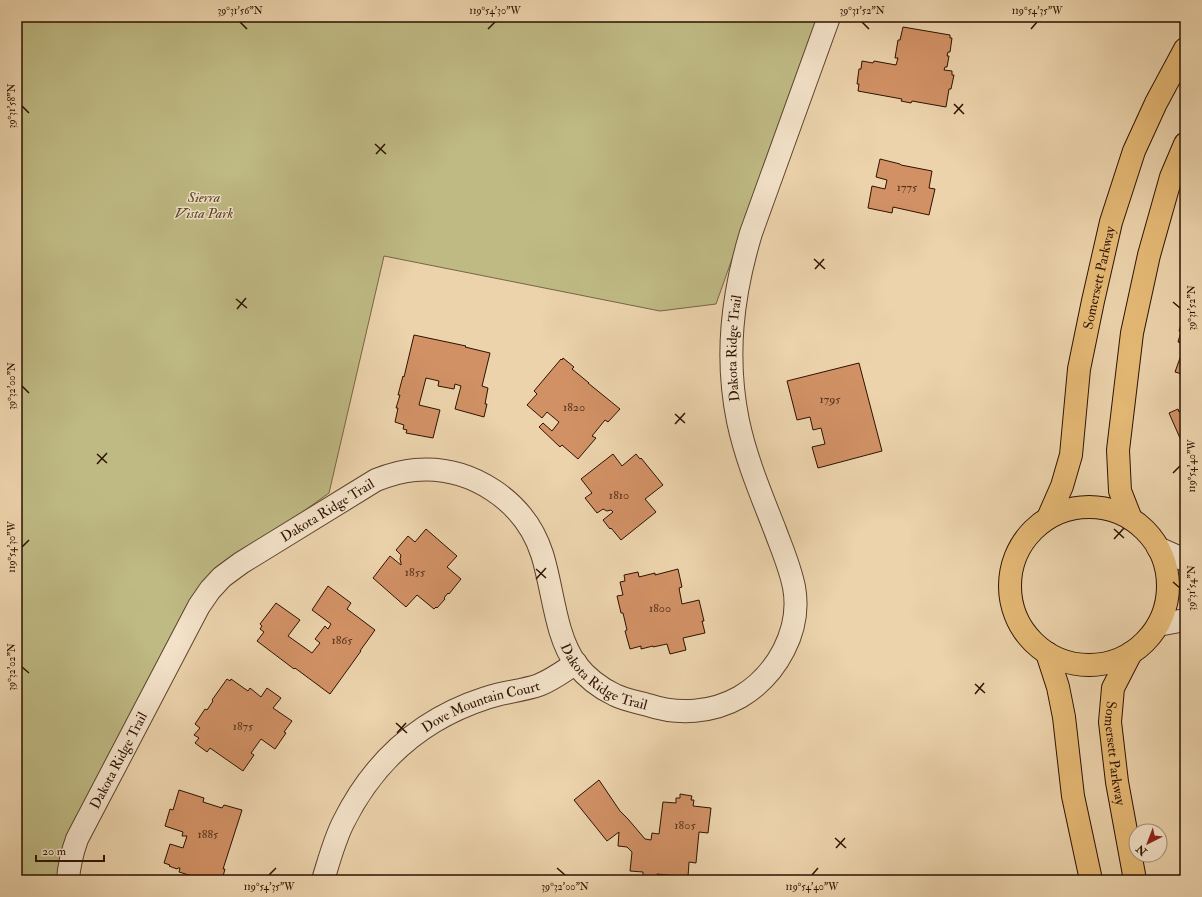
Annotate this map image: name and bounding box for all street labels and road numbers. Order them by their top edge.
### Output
street label: Somersett Parkway [1079,224,1120,331]
street label: Dakota Ridge Trail [723,293,745,403]
street label: Dakota Ridge Trail [277,475,378,546]
street label: Dakota Ridge Trail [557,641,650,714]
street label: Dove Mountain Court [418,677,543,736]
street label: Somersett Parkway [1101,700,1129,808]
street label: Dakota Ridge Trail [86,709,151,812]

